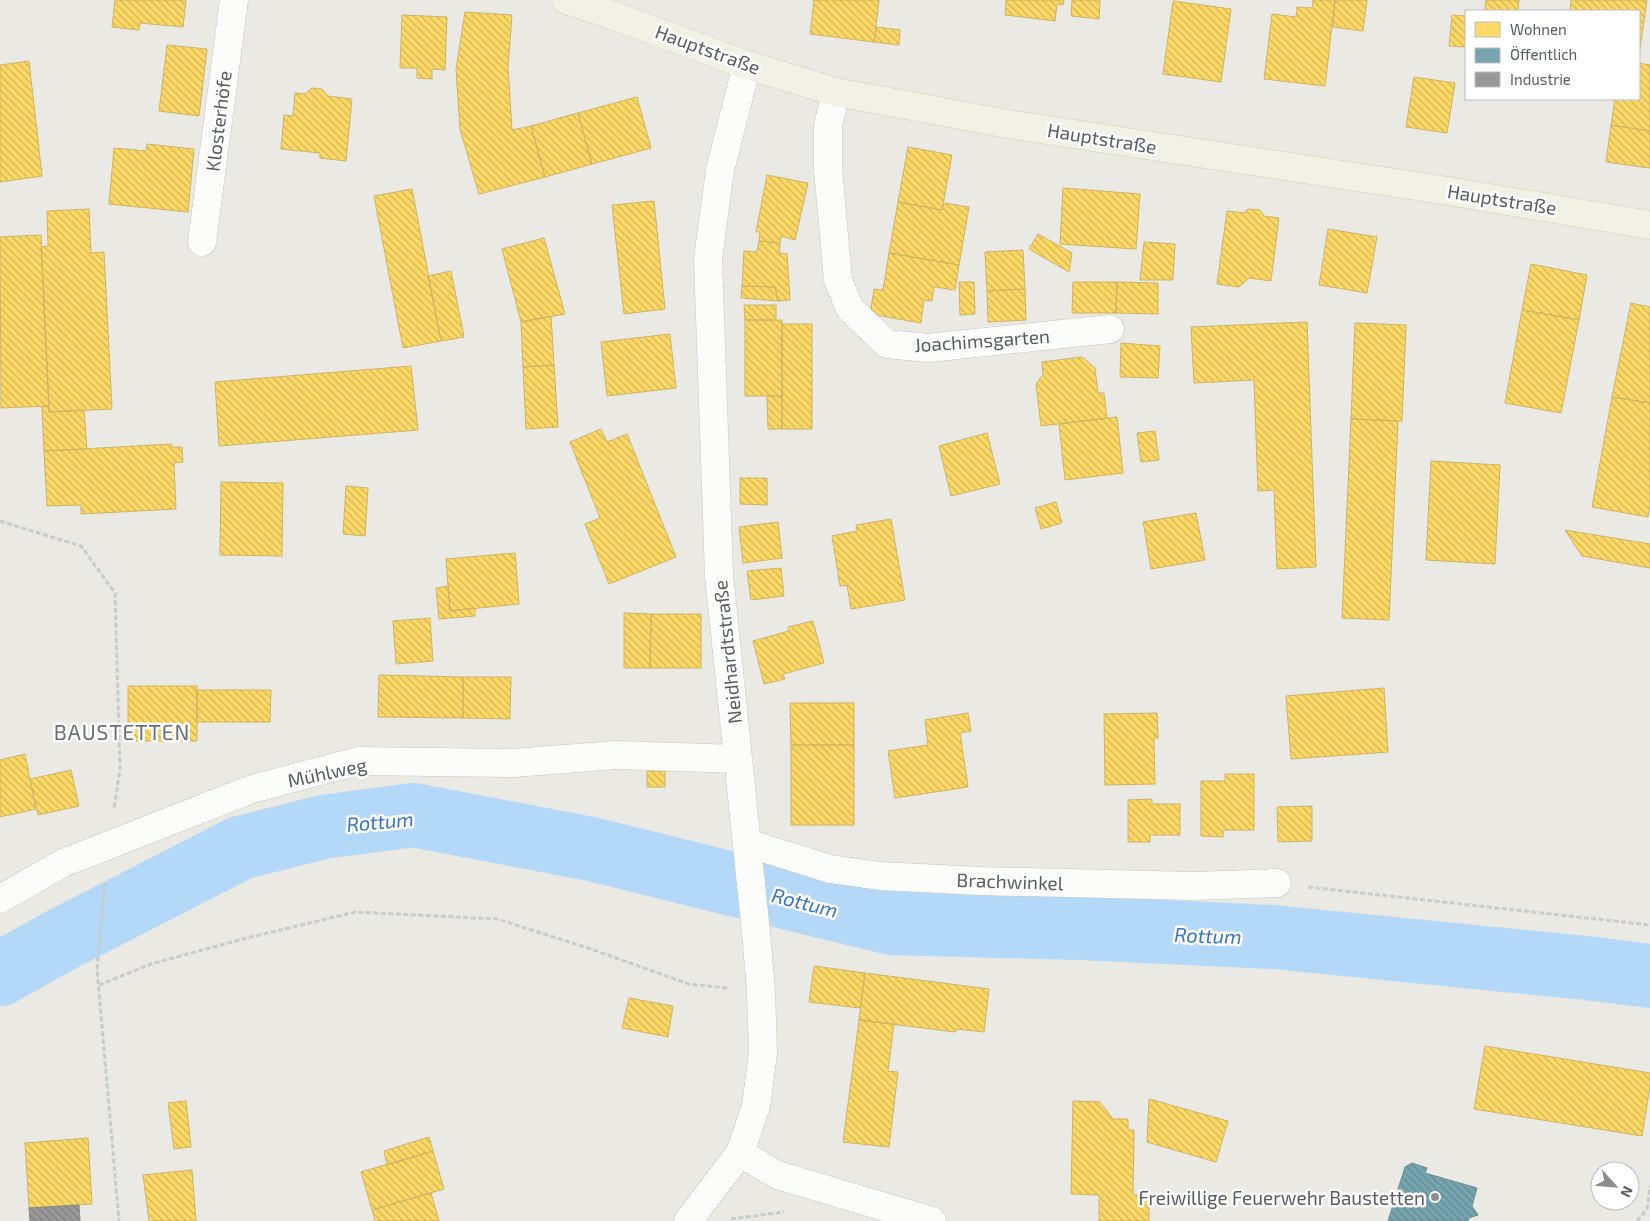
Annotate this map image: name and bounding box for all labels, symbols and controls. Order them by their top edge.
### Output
legend [1465,10,1640,100]
street label: Hauptstraße [652,19,764,79]
text: Wohnen [1510,20,1567,38]
text: Öffentlich [1510,45,1577,63]
street label: Klosterhöfe [200,69,236,173]
text: Industrie [1510,70,1571,88]
street label: Hauptstraße [1046,118,1158,158]
street label: Hauptstraße [1446,179,1558,219]
street label: Joachimsgarten [913,324,1051,356]
street label: Neidhardtstraße [708,579,746,725]
district label: BAUSTETTEN [54,719,190,744]
street label: Mühlweg [285,752,369,792]
water label: Rottum [345,806,415,836]
street label: Brachwinkel [956,868,1064,894]
water label: Rottum [769,882,841,922]
water label: Rottum [1174,922,1242,948]
north arrow [1590,1161,1640,1211]
text: N [1617,1184,1637,1200]
place label: Freiwillige Feuerwehr Baustetten [1139,1186,1425,1209]
marker: Freiwillige Feuerwehr Baustetten [1429,1191,1441,1203]

